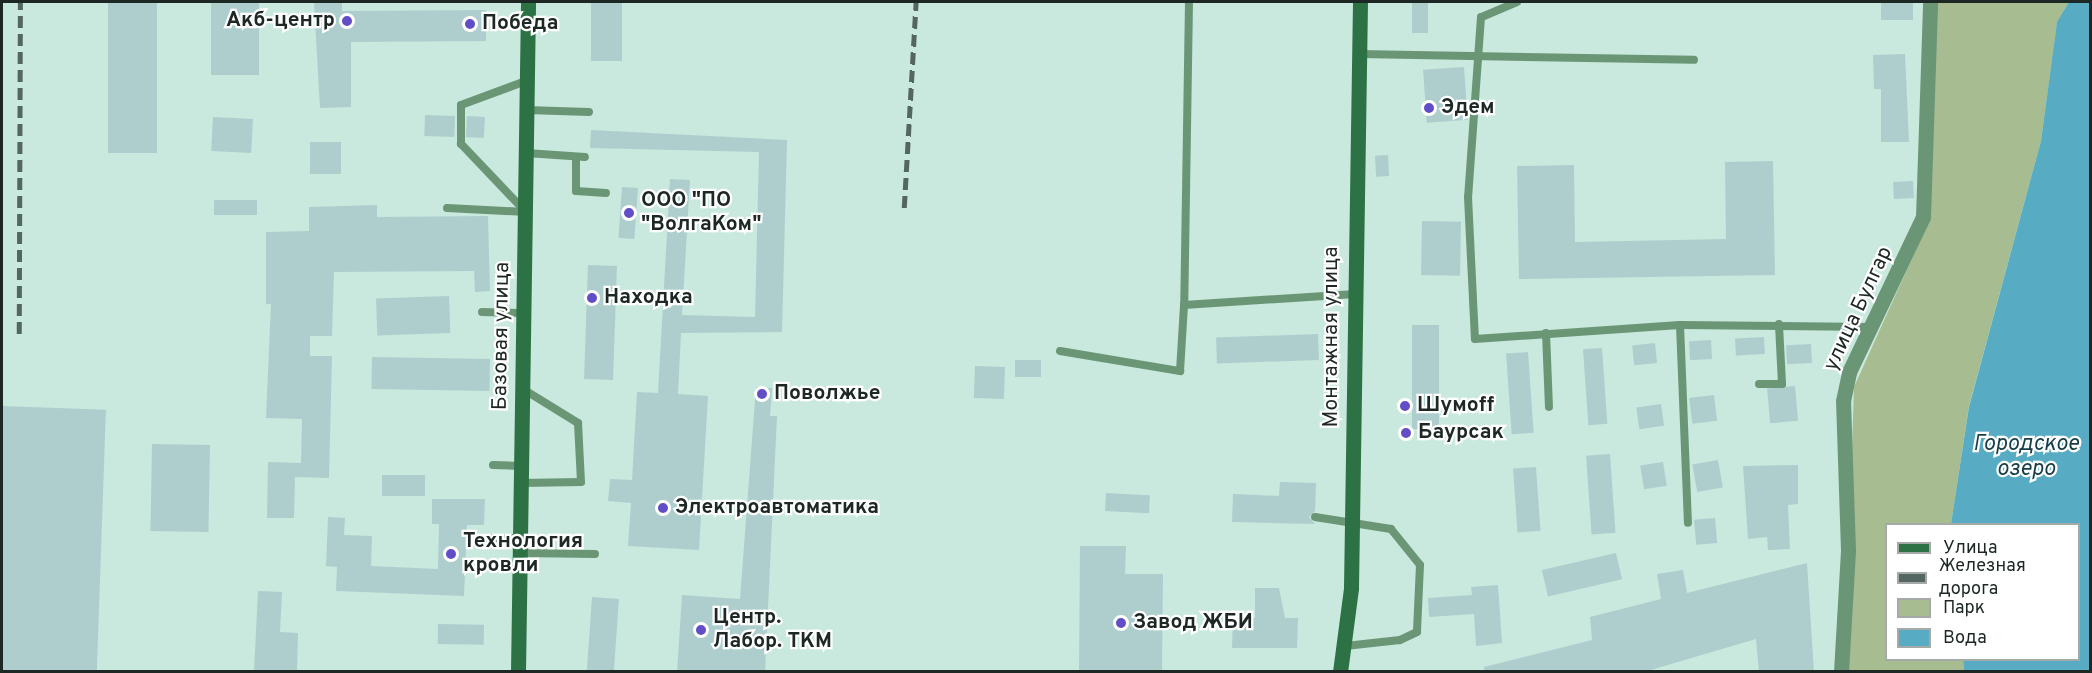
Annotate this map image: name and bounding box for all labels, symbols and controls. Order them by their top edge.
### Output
place label: Акб-центр [226,8,335,34]
place label: Победа [482,11,558,37]
marker: Акб-центр [340,14,354,28]
marker: Победа [463,17,477,31]
place label: Эдем [1441,95,1495,121]
marker: Эдем [1422,101,1436,115]
place label: ООО "ПО "ВолгаКом" [641,188,761,238]
marker: ООО "ПО "ВолгаКом" [622,206,636,220]
street label: улица Булгар [1819,243,1899,375]
street label: Монтажная улица [1319,247,1345,427]
street label: Базовая улица [488,262,516,410]
place label: Находка [604,285,693,311]
marker: Находка [585,291,599,305]
place label: Поволжье [774,381,880,407]
marker: Поволжье [755,387,769,401]
place label: Шумоff [1417,393,1494,419]
marker: Шумоff [1398,399,1412,413]
place label: Баурсак [1418,420,1504,446]
marker: Баурсак [1399,426,1413,440]
water label: Городское озеро [1973,431,2079,482]
place label: Электроавтоматика [675,495,879,521]
marker: Электроавтоматика [656,501,670,515]
legend [1885,523,2080,661]
place label: Технология кровли [463,529,583,579]
text: Улица [1943,537,1997,560]
marker: Технология кровли [444,547,458,561]
text: Железная дорога [1939,555,2026,601]
text: Парк [1943,597,1985,620]
place label: Центр. Лабор. ТКМ [713,605,832,655]
place label: Завод ЖБИ [1133,610,1253,636]
marker: Завод ЖБИ [1114,616,1128,630]
marker: Центр. Лабор. ТКМ [694,623,708,637]
text: Вода [1943,627,1987,650]

